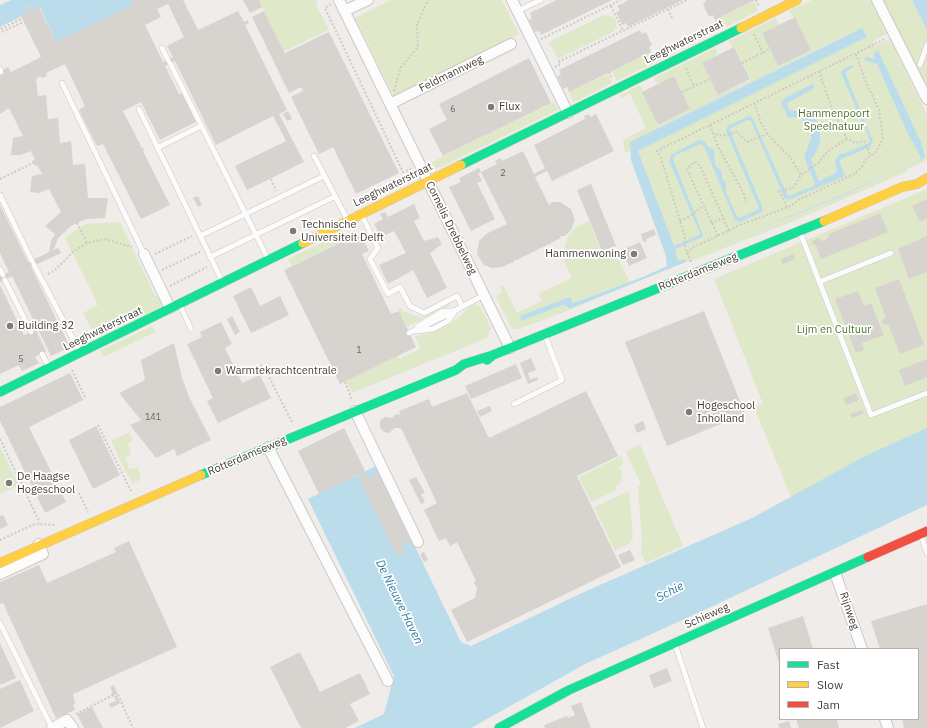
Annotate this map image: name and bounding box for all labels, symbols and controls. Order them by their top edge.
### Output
street label: Leeghwaterstraat [642,17,726,67]
street label: Feldmannweg [417,53,485,95]
place label: Flux [499,100,520,114]
marker: Flux [486,102,496,112]
house number: 6 [450,104,456,114]
park label: Hammenpoort Speelnatuur [798,107,870,133]
street label: Leeghwaterstraat [351,160,435,210]
house number: 2 [500,168,506,178]
street label: Cornelis Drebbelweg [423,179,479,277]
place label: Technische Universiteit Delft [301,218,384,244]
marker: Technische Universiteit Delft [288,226,298,236]
place label: Hammenwoning [545,247,626,261]
marker: Hammenwoning [629,249,639,259]
street label: Rotterdamseweg [657,250,739,294]
street label: Leeghwaterstraat [61,304,145,354]
place label: Building 32 [18,319,74,333]
marker: Building 32 [5,321,15,331]
park label: Lijm en Cultuur [797,323,871,337]
house number: 1 [356,345,362,355]
house number: 5 [18,354,24,364]
place label: Warmtekrachtcentrale [226,364,337,378]
marker: Warmtekrachtcentrale [213,366,223,376]
place label: Hogeschool Inholland [697,399,755,425]
marker: Hogeschool Inholland [684,407,694,417]
house number: 141 [145,412,161,422]
street label: Rotterdamseweg [206,434,288,478]
place label: De Haagse Hogeschool [17,470,75,496]
marker: De Haagse Hogeschool [4,478,14,488]
water label: De Nieuwe Haven [372,557,426,647]
water label: Schie [654,579,686,605]
street label: Rijnweg [836,590,862,632]
street label: Schieweg [683,600,731,632]
legend [779,648,919,720]
text: Fast [817,657,840,672]
text: Slow [817,677,843,692]
text: Jam [817,697,840,712]

